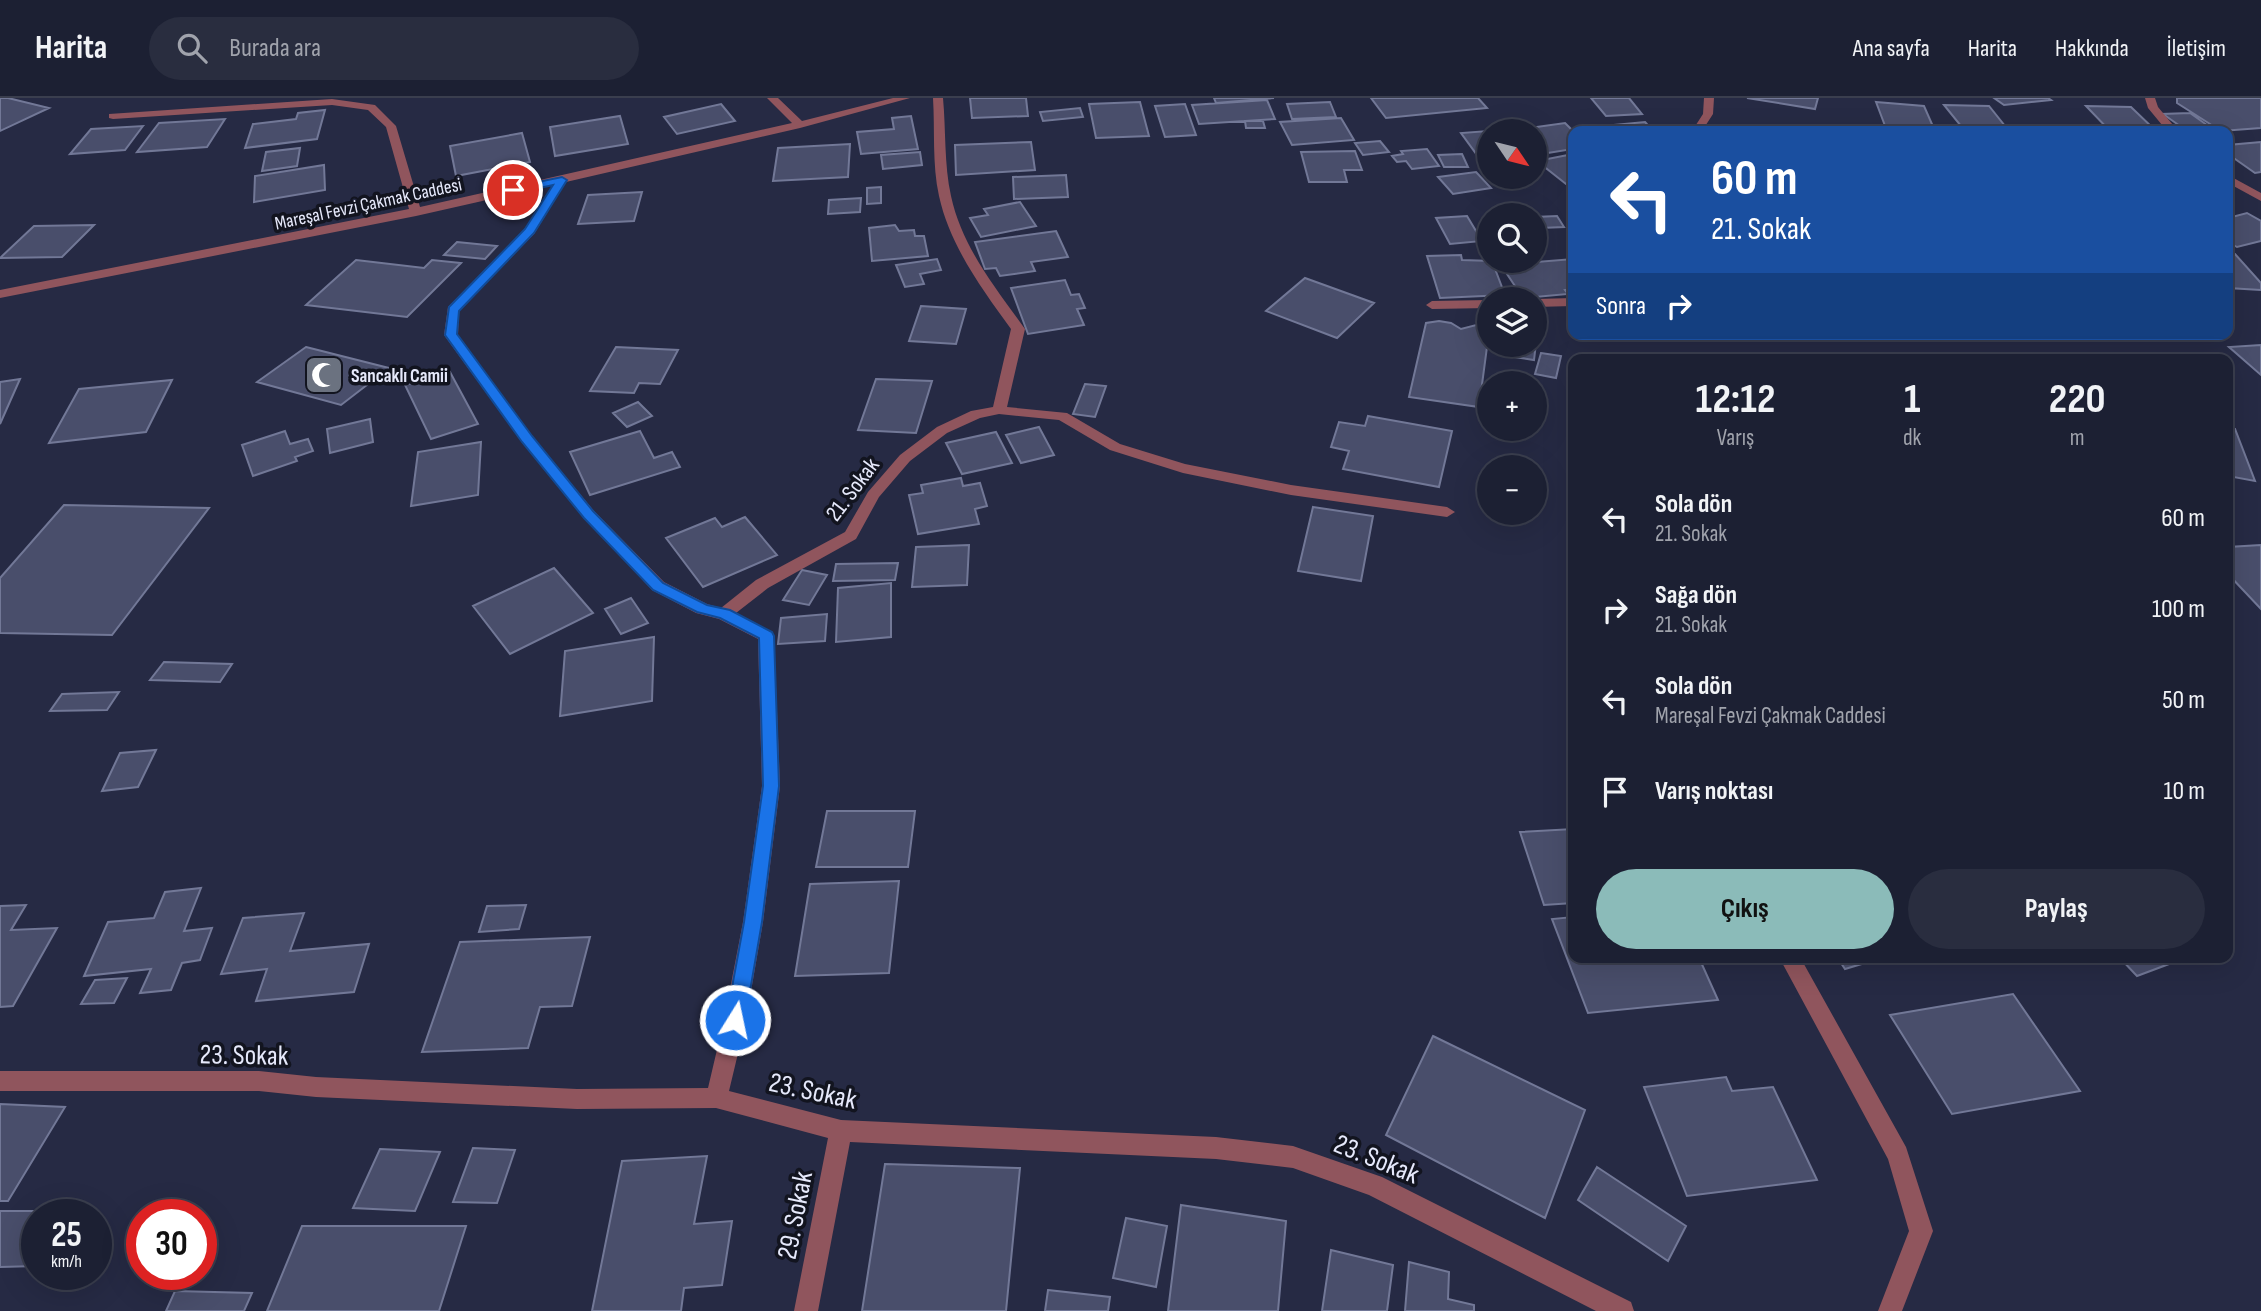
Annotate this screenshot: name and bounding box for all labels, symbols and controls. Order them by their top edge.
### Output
search box [149,17,639,80]
text: Harita [35,28,107,68]
icon: search [173,29,211,67]
text: Burada ara [229,33,321,64]
text: Ana sayfa [1853,34,1930,63]
text: Harita [1968,34,2017,63]
text: Hakkında [2055,34,2129,63]
text: İletişim [2167,34,2226,63]
north arrow [1477,119,1547,189]
map controls [1477,119,1547,525]
text: 60 m [1711,150,1798,209]
icon: left [1596,154,1687,245]
pin [483,160,543,220]
icon: arrive [494,171,532,209]
street label: Mareşal Fevzi Çakmak Caddesi [273,173,464,236]
button: search [1477,203,1547,273]
text: 21. Sokak [1711,210,1811,249]
button: layers [1477,287,1547,357]
icon: right [1660,287,1698,325]
text: Sonra [1596,291,1646,322]
mosque icon: Sancaklı Camii [303,354,345,396]
place label: Sancaklı Camii [351,365,448,388]
button: + [1477,371,1547,441]
text: 12:12 [1695,374,1775,425]
text: 1 [1904,374,1920,425]
text: 220 [2049,374,2106,425]
text: Varış [1717,424,1754,452]
text: dk [1903,424,1921,452]
text: m [2070,424,2085,452]
street label: 21. Sokak [820,452,886,527]
button: − [1477,455,1547,525]
text: Sola dön [1655,489,1732,520]
icon: left [1596,500,1634,538]
text: 60 m [2161,503,2205,534]
text: 21. Sokak [1655,520,1727,548]
text: Sağa dön [1655,580,1737,611]
icon: right [1596,591,1634,629]
text: 100 m [2152,594,2205,625]
text: 21. Sokak [1655,611,1727,639]
text: Sola dön [1655,671,1732,702]
icon: left [1596,682,1634,720]
text: 50 m [2162,685,2205,716]
text: Mareşal Fevzi Çakmak Caddesi [1655,702,1886,730]
icon: arrive [1596,773,1634,811]
text: Varış noktası [1655,776,1773,807]
text: 10 m [2163,776,2205,807]
button: Çıkış [1596,869,1894,949]
button: Paylaş [1908,869,2205,949]
position arrow [698,983,772,1057]
street label: 23. Sokak [199,1038,289,1073]
street label: 23. Sokak [766,1066,860,1117]
street label: 23. Sokak [1329,1127,1424,1191]
street label: 29. Sokak [771,1168,820,1262]
speed limit sign: 30 [126,1199,217,1290]
text: 25 [51,1214,82,1257]
text: km/h [51,1251,82,1272]

